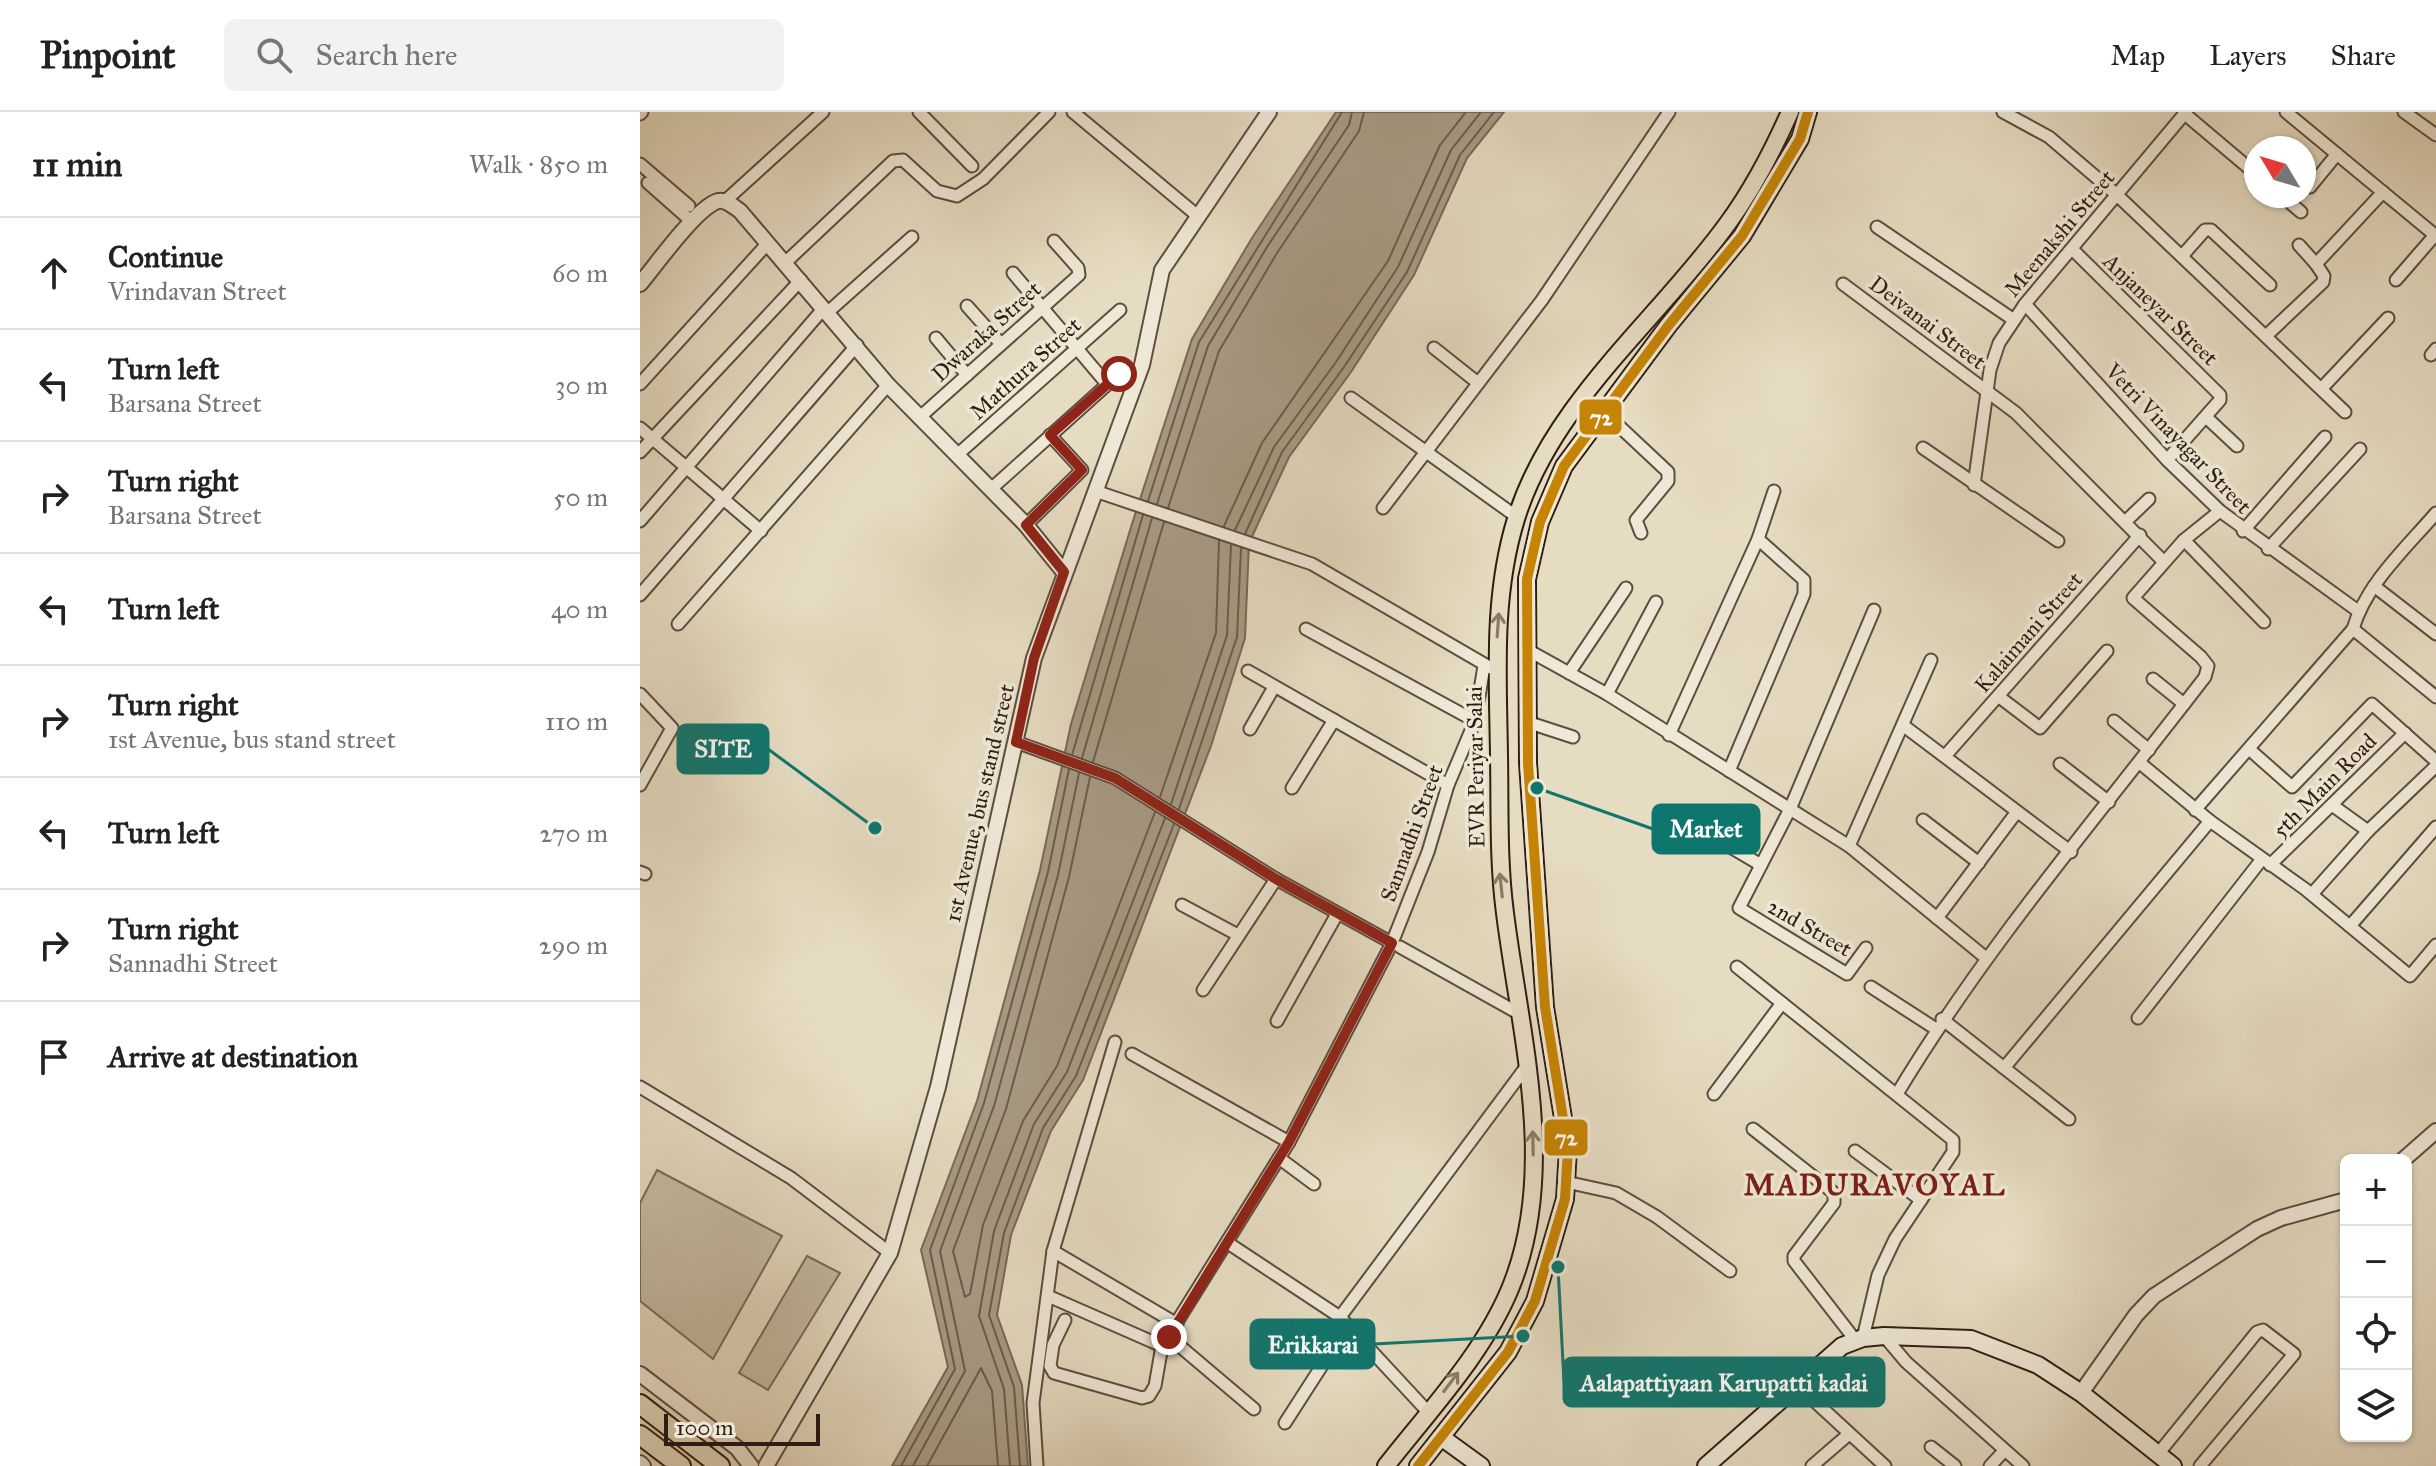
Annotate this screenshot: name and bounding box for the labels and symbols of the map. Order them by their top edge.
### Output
north arrow [2244,136,2316,208]
street label: Meenakshi Street [1998,164,2121,302]
street label: Anjaneyar Street [2097,247,2224,371]
street label: Deivanai Street [1864,270,1991,375]
street label: Dwaraka Street [926,275,1047,387]
street label: Mathura Street [964,311,1087,425]
route start [1101,356,1137,392]
street label: Vetri Vinayagar Street [2099,357,2258,519]
line badge: 72 [1578,398,1623,436]
text: 72 [1590,404,1613,431]
street label: Kalaimani Street [1969,566,2088,698]
one-way arrow [1491,612,1506,639]
street label: 1st Avenue, bus stand street [939,681,1020,925]
street label: EVR Periyar Salai [1461,686,1490,848]
callout: SITE [678,725,768,773]
street label: 5th Main Road [2267,728,2382,843]
text: SITE [694,734,752,764]
street label: Sannadhi Street [1374,761,1449,905]
callout: Market [1653,805,1759,853]
text: Market [1669,814,1743,844]
one-way arrow [1494,872,1509,899]
street label: 2nd Street [1763,892,1857,963]
line badge: 72 [1543,1118,1589,1157]
text: 72 [1555,1124,1578,1151]
one-way arrow [1526,1130,1541,1157]
district label: MADURAVOYAL [1744,1167,2006,1203]
route end [1151,1319,1187,1355]
callout: Erikkarai [1251,1320,1374,1368]
text: Erikkarai [1268,1330,1359,1360]
callout: Aalapattiyaan Karupatti kadai [1564,1358,1884,1406]
text: Aalapattiyaan Karupatti kadai [1578,1368,1868,1398]
one-way arrow [1442,1372,1459,1393]
scale bar [664,1410,820,1446]

